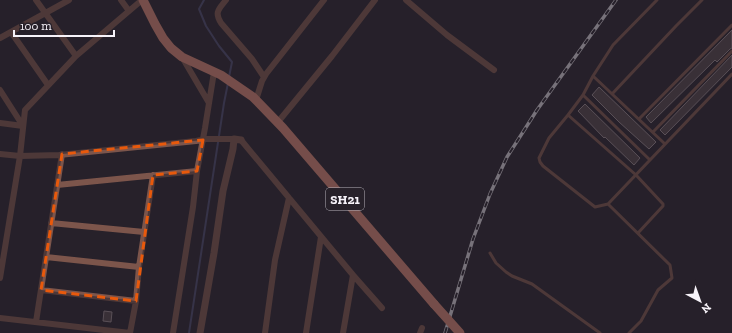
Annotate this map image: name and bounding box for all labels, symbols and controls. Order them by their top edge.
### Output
scale bar [14,12,114,38]
text: 100 m [20,19,52,33]
road number: SH21 [326,188,364,210]
north arrow [680,281,720,321]
text: N [698,301,714,316]

